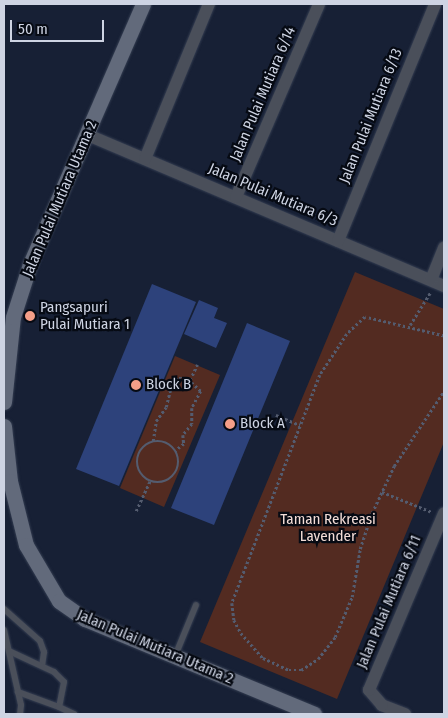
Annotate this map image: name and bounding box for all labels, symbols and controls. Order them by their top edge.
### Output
scale bar [12,10,106,42]
text: 50 m [18,20,48,38]
street label: Jalan Pulai Mutiara 6/14 [227,24,299,164]
street label: Jalan Pulai Mutiara 6/13 [336,46,406,186]
street label: Jalan Pulai Mutiara Utama 2 [19,118,101,280]
street label: Jalan Pulai Mutiara 6/3 [206,160,340,230]
place label: Pangsapuri Pulai Mutiara 1 [40,298,130,333]
marker: Pangsapuri Pulai Mutiara 1 [24,310,36,322]
place label: Block B [146,376,191,394]
marker: Block B [130,379,142,391]
place label: Block A [240,415,285,433]
marker: Block A [224,418,236,430]
park label: Taman Rekreasi Lavender [280,510,376,545]
street label: Jalan Pulai Mutiara 6/11 [353,533,425,671]
street label: Jalan Pulai Mutiara Utama 2 [74,606,236,688]

